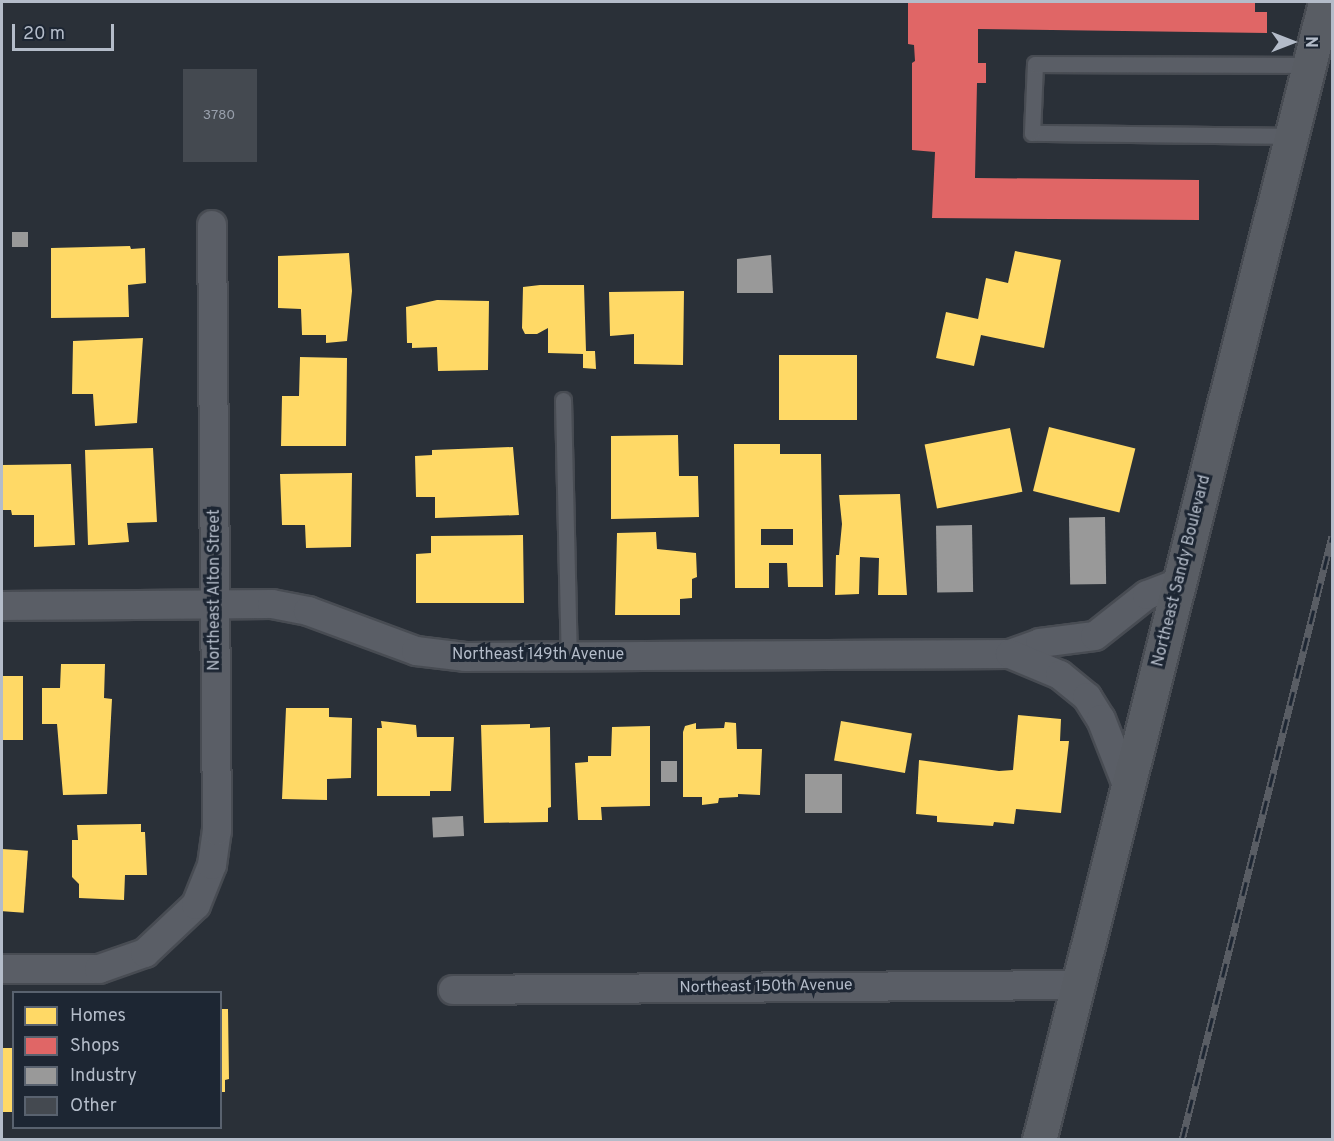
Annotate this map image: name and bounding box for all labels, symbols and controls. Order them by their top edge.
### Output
scale bar [15,12,117,50]
north arrow [1262,12,1322,72]
text: 20 m [23,23,65,46]
text: N [1300,36,1320,48]
house number: 3780 [203,108,235,124]
street label: Northeast Sandy Boulevard [1149,473,1215,669]
street label: Northeast Alton Street [205,509,225,671]
street label: Northeast 149th Avenue [452,645,624,665]
street label: Northeast 150th Avenue [679,976,853,998]
legend [12,991,222,1129]
text: Homes [70,1005,126,1028]
text: Shops [70,1035,120,1058]
text: Industry [70,1065,137,1088]
text: Other [70,1095,117,1118]

